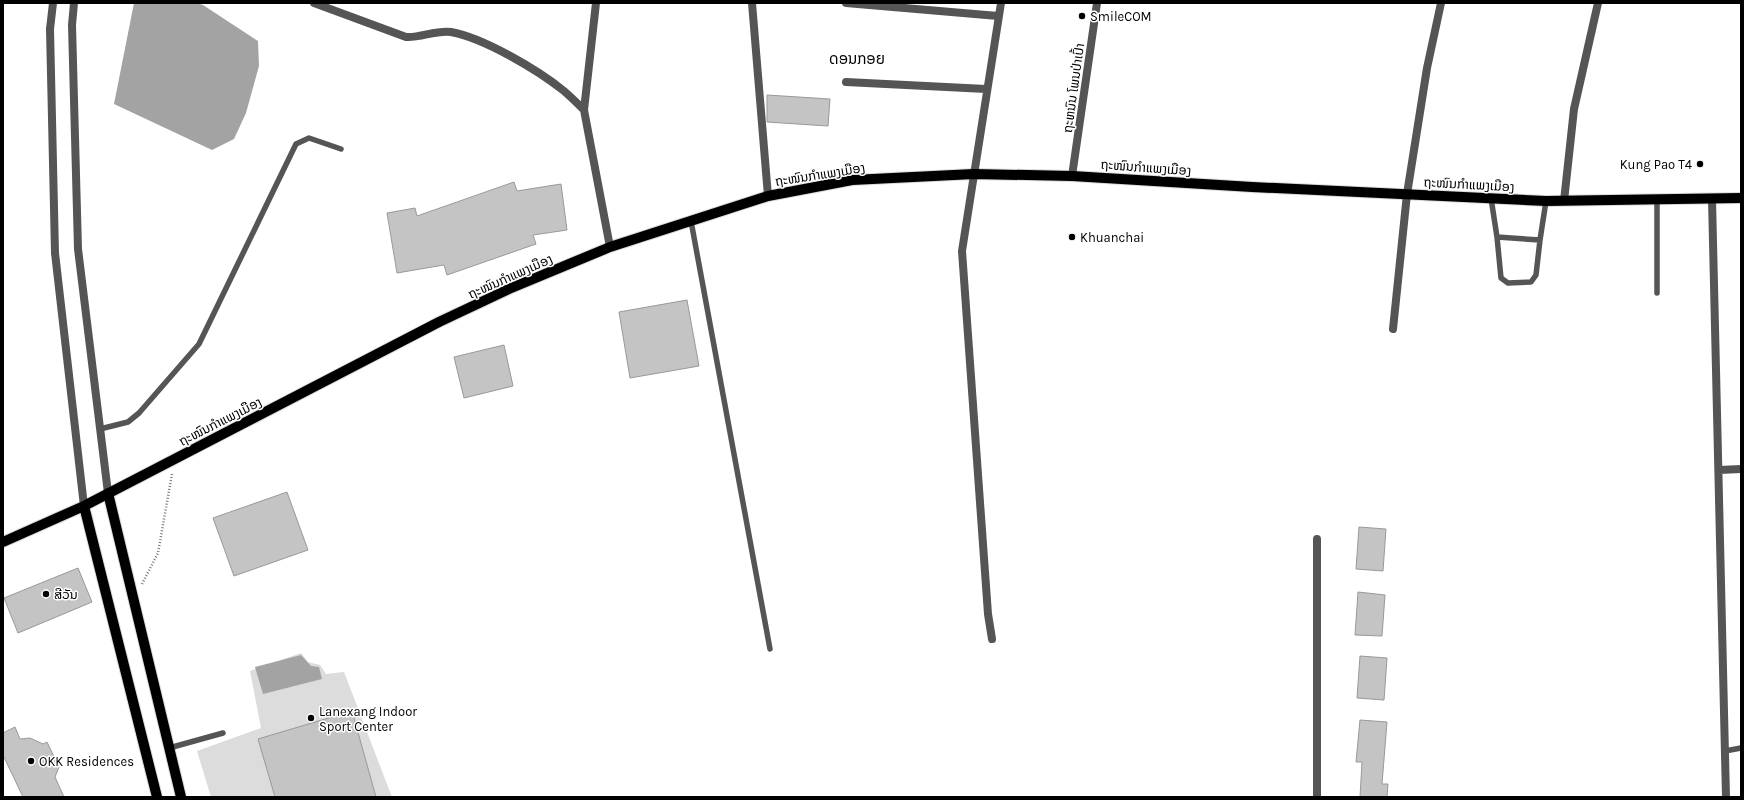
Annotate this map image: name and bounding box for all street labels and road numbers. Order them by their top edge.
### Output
street label: ຖະຫນົນ ໂພນປ່າເປົ້າ [1058,42,1087,134]
street label: ຖະໜົນກຳແພງເມືອງ [1100,157,1192,178]
street label: ຖະໜົນກຳແພງເມືອງ [774,160,866,189]
street label: ຖະໜົນກຳແພງເມືອງ [1423,175,1515,194]
street label: ຖະໜົນກຳແພງເມືອງ [466,251,555,302]
street label: ຖະໜົນກຳແພງເມືອງ [176,394,264,449]

